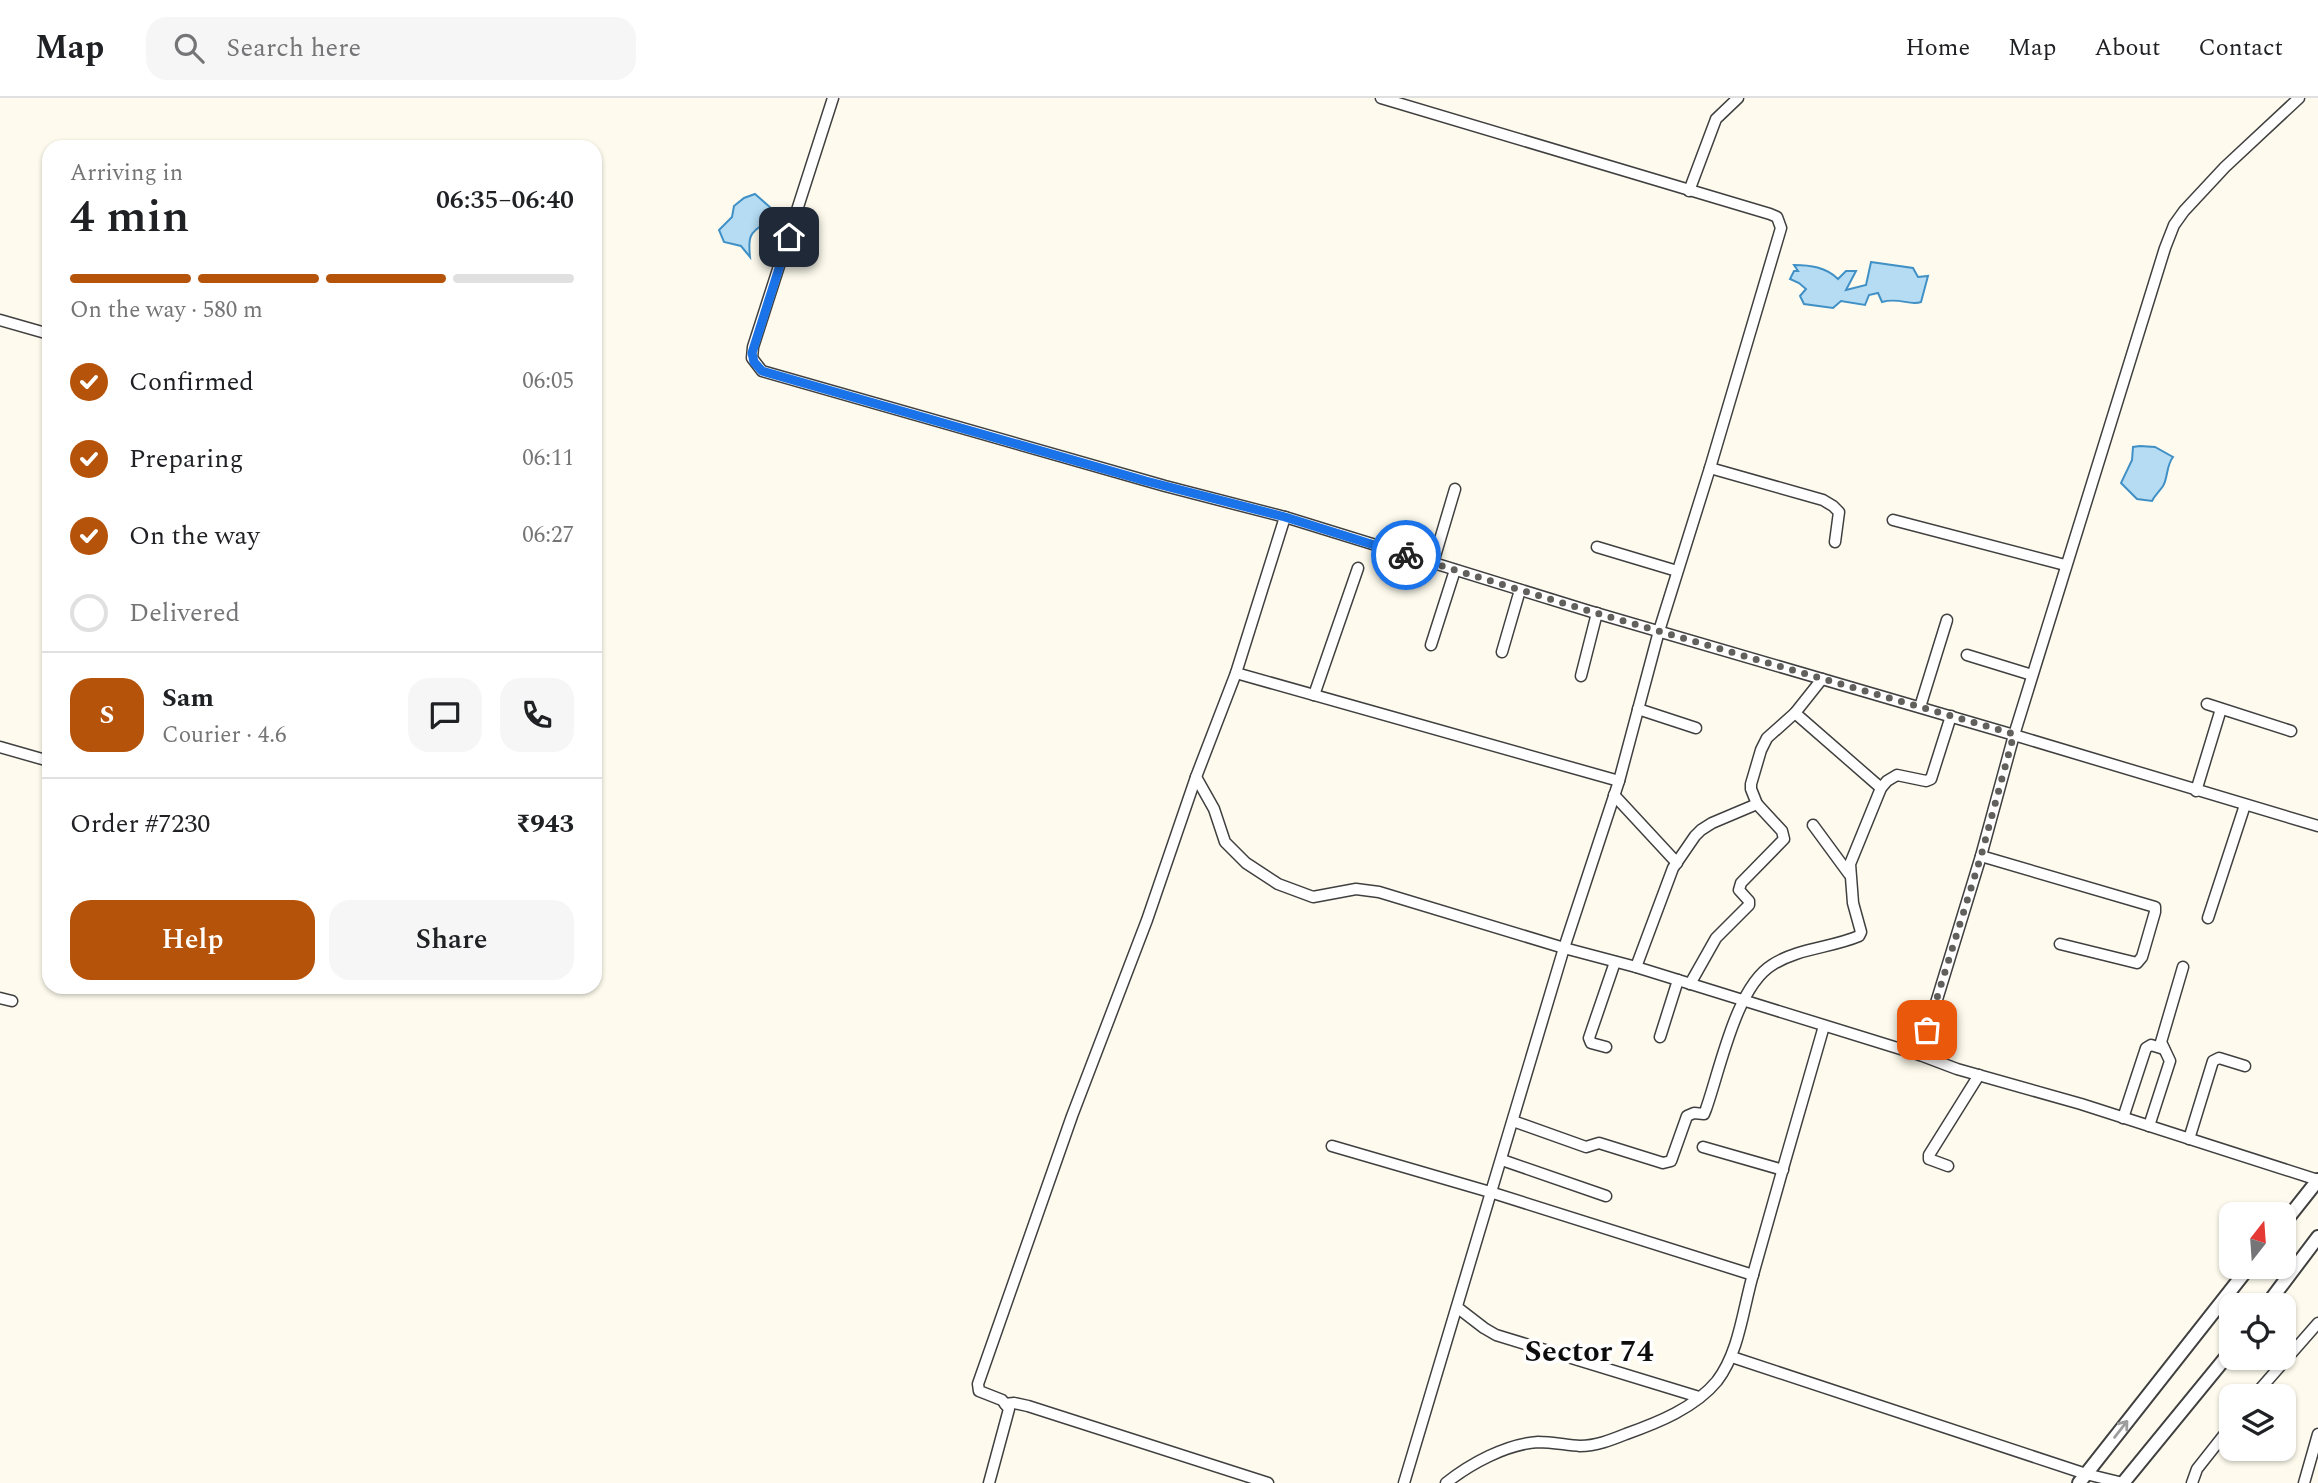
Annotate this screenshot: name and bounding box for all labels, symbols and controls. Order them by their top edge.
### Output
search box [146,17,636,80]
text: Map [35,23,104,73]
text: Search here [226,28,361,68]
icon: search [170,29,208,67]
text: Home [1905,30,1970,66]
text: Map [2008,30,2056,66]
text: About [2094,30,2160,66]
text: Contact [2198,30,2283,66]
text: Arriving in [70,156,183,191]
text: 06:35–06:40 [436,180,574,220]
text: 4 min [70,182,189,252]
pin [759,207,819,267]
icon: home [770,218,808,256]
text: On the way · 580 m [70,293,263,328]
text: Confirmed [129,362,254,402]
icon: check [70,363,108,401]
text: 06:05 [522,364,574,399]
text: Preparing [129,439,243,479]
icon: check [70,440,108,478]
text: 06:11 [522,441,574,476]
text: On the way [129,516,260,556]
icon: check [70,517,108,555]
text: 06:27 [522,518,574,553]
courier [1371,520,1441,590]
icon: bike [1387,536,1425,574]
text: Delivered [129,593,240,633]
text: Sam [162,678,214,718]
button: chat [408,678,482,752]
button: phone [500,678,574,752]
text: S [100,695,114,735]
text: Courier · 4.6 [162,718,287,753]
text: Order #7230 [70,804,210,844]
text: ₹943 [516,804,574,844]
button: Help [70,900,315,980]
button: Share [329,900,574,980]
pin [1897,1000,1957,1060]
icon: bag [1908,1011,1946,1049]
north arrow [2219,1202,2296,1279]
map controls [2219,1202,2296,1461]
button: locate [2219,1293,2296,1370]
district label: Sector 74 [1524,1329,1654,1375]
button: layers [2219,1384,2296,1461]
one-way arrow [2114,1421,2129,1439]

